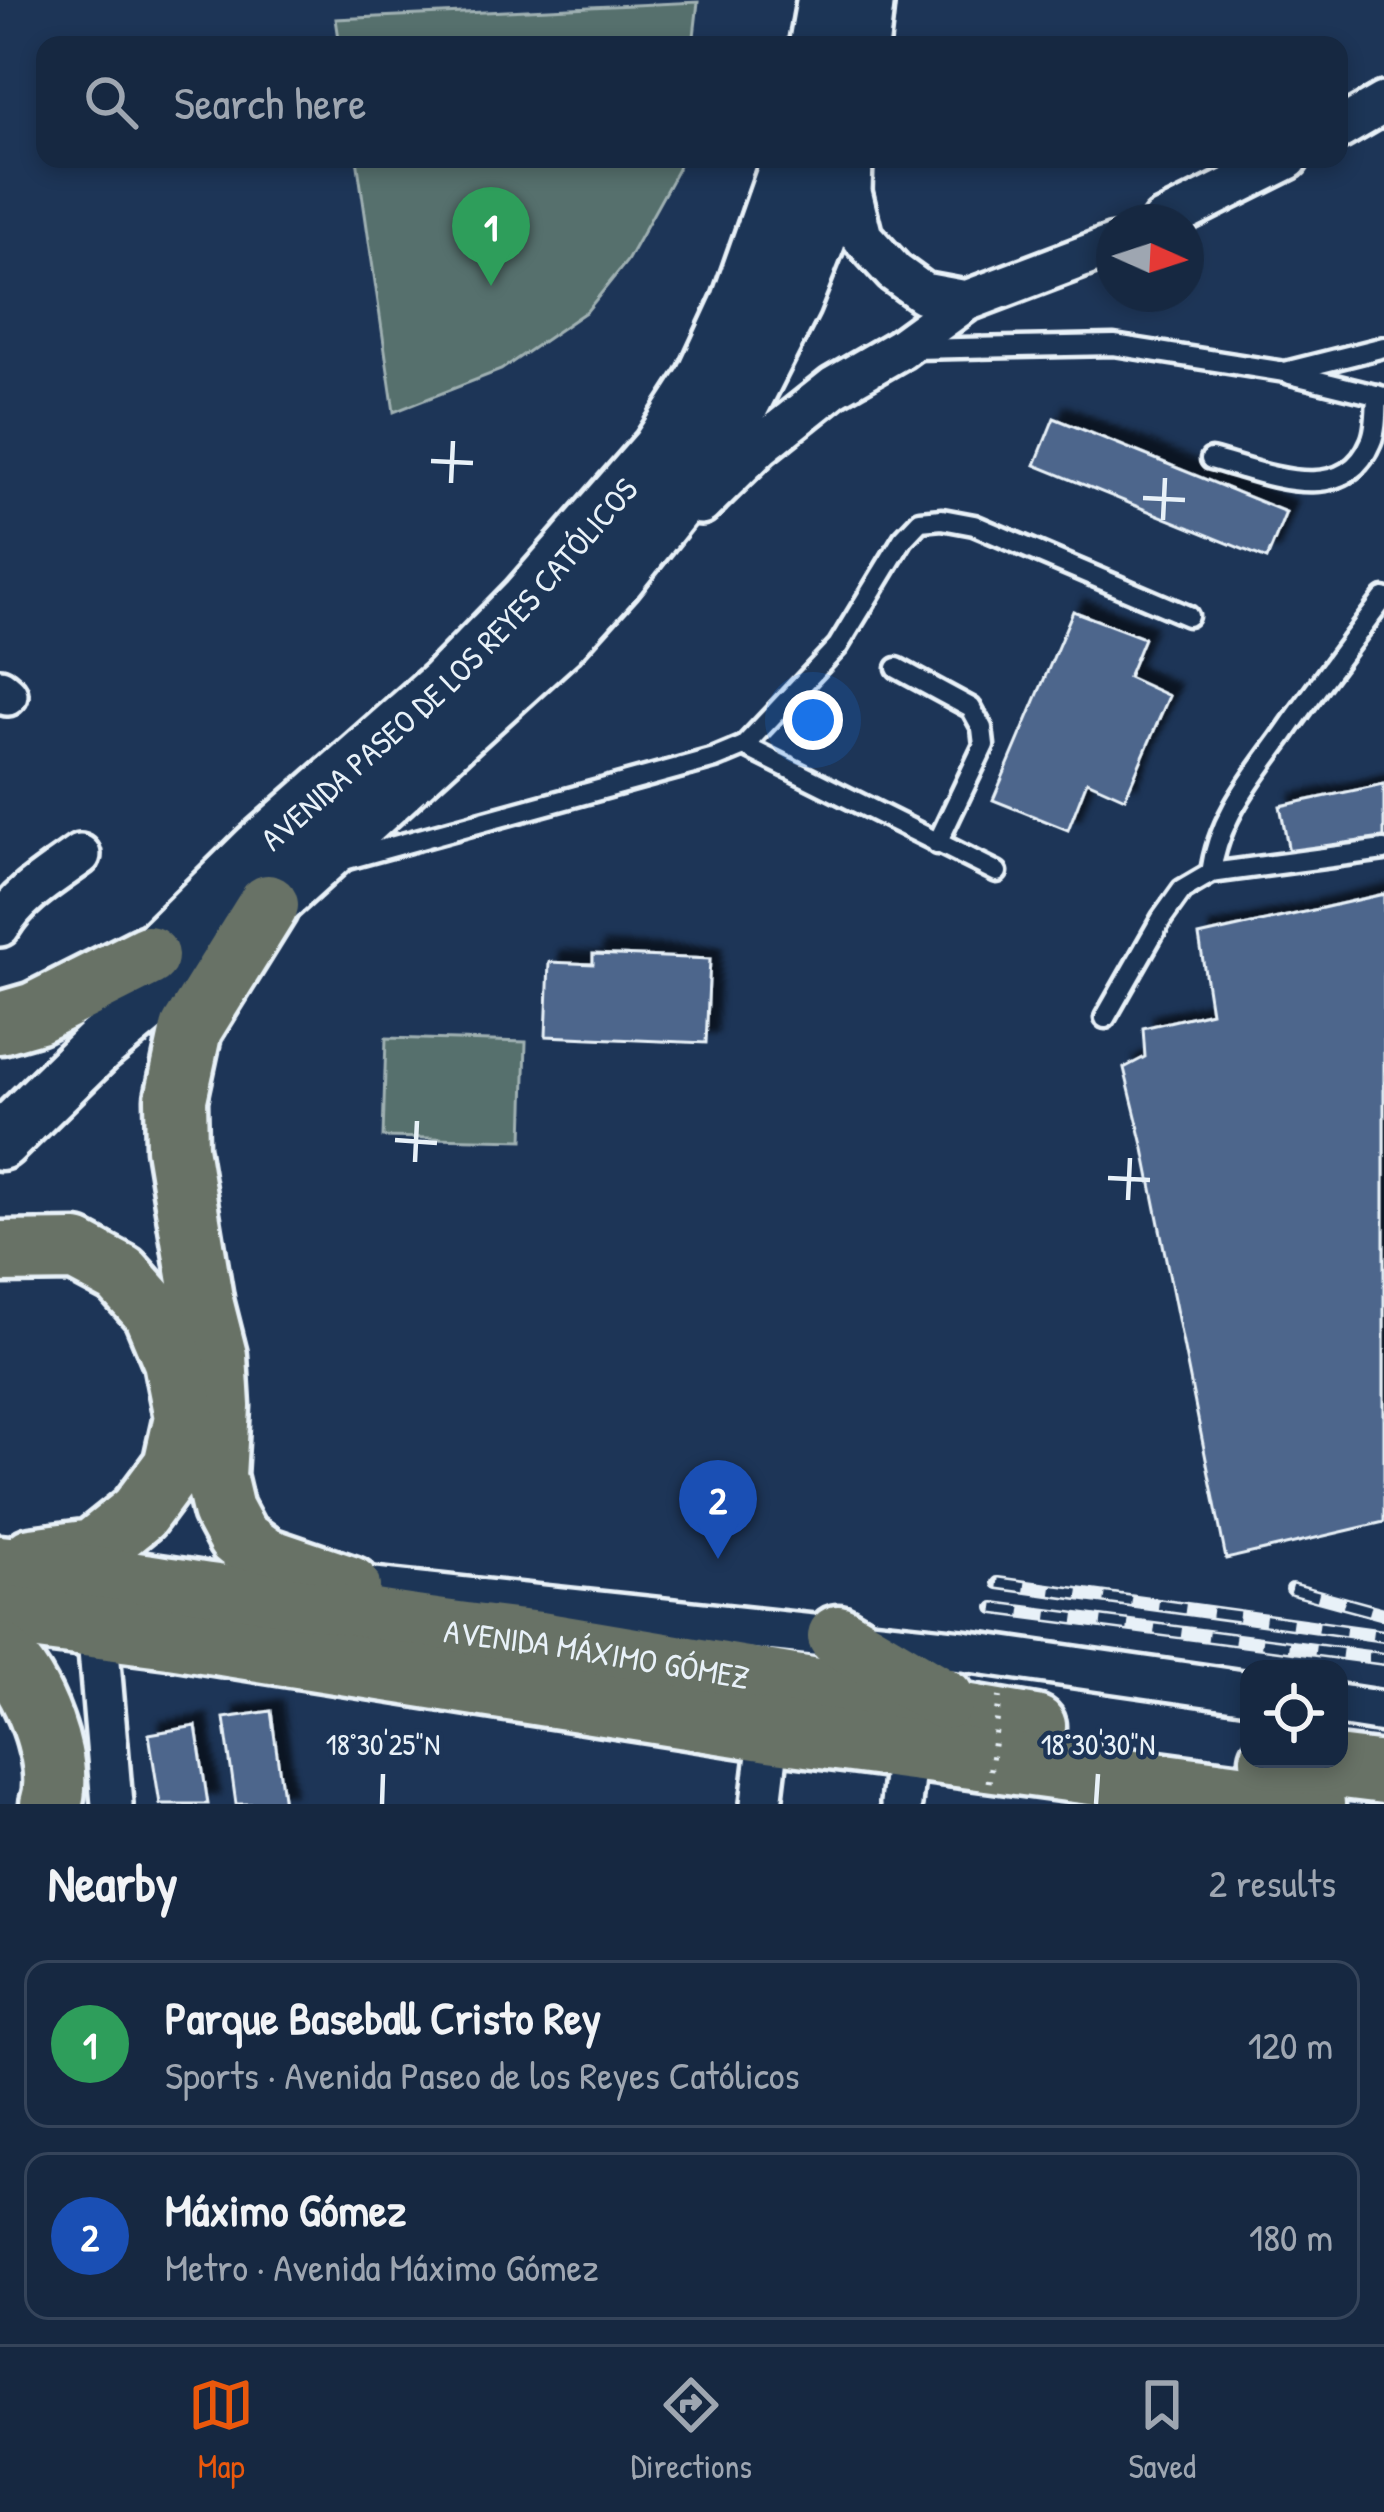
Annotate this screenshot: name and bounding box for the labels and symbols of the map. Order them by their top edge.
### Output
pin: 1 [452,187,530,286]
north arrow [1096,204,1204,312]
street label: AVENIDA PASEO DE LOS REYES CATÓLICOS [251,468,647,860]
your location [783,690,843,750]
pin: 2 [679,1460,757,1559]
street label: AVENIDA MÁXIMO GÓMEZ [441,1608,753,1699]
text: 18°30'25"N [326,1724,440,1764]
text: 18°30'30"N [1041,1724,1155,1764]

